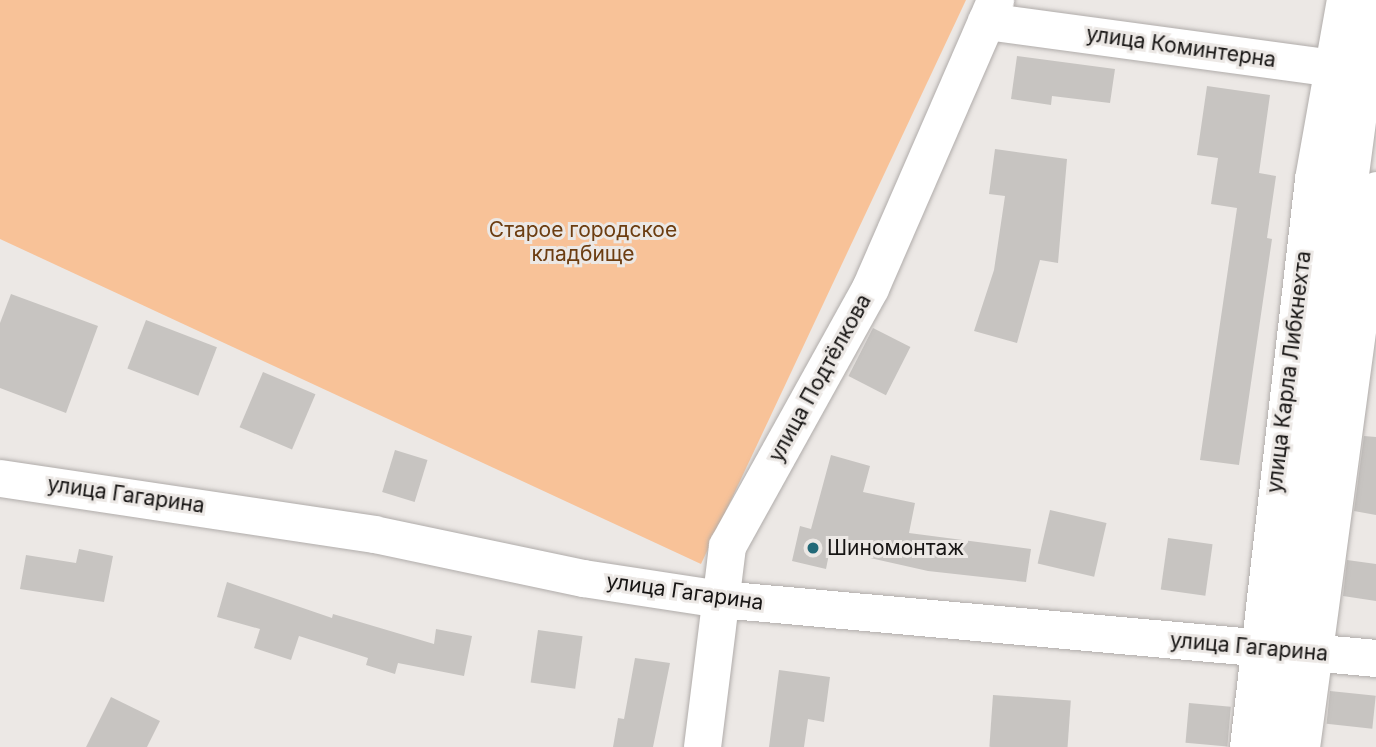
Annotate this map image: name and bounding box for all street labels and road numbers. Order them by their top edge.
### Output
street label: улица Коминтерна [1085,21,1277,73]
street label: улица Карла Либкнехта [1262,250,1316,494]
street label: улица Подтёлкова [763,290,877,466]
street label: улица Гагарина [46,471,206,519]
street label: улица Гагарина [605,568,765,616]
street label: улица Гагарина [1169,628,1329,666]

